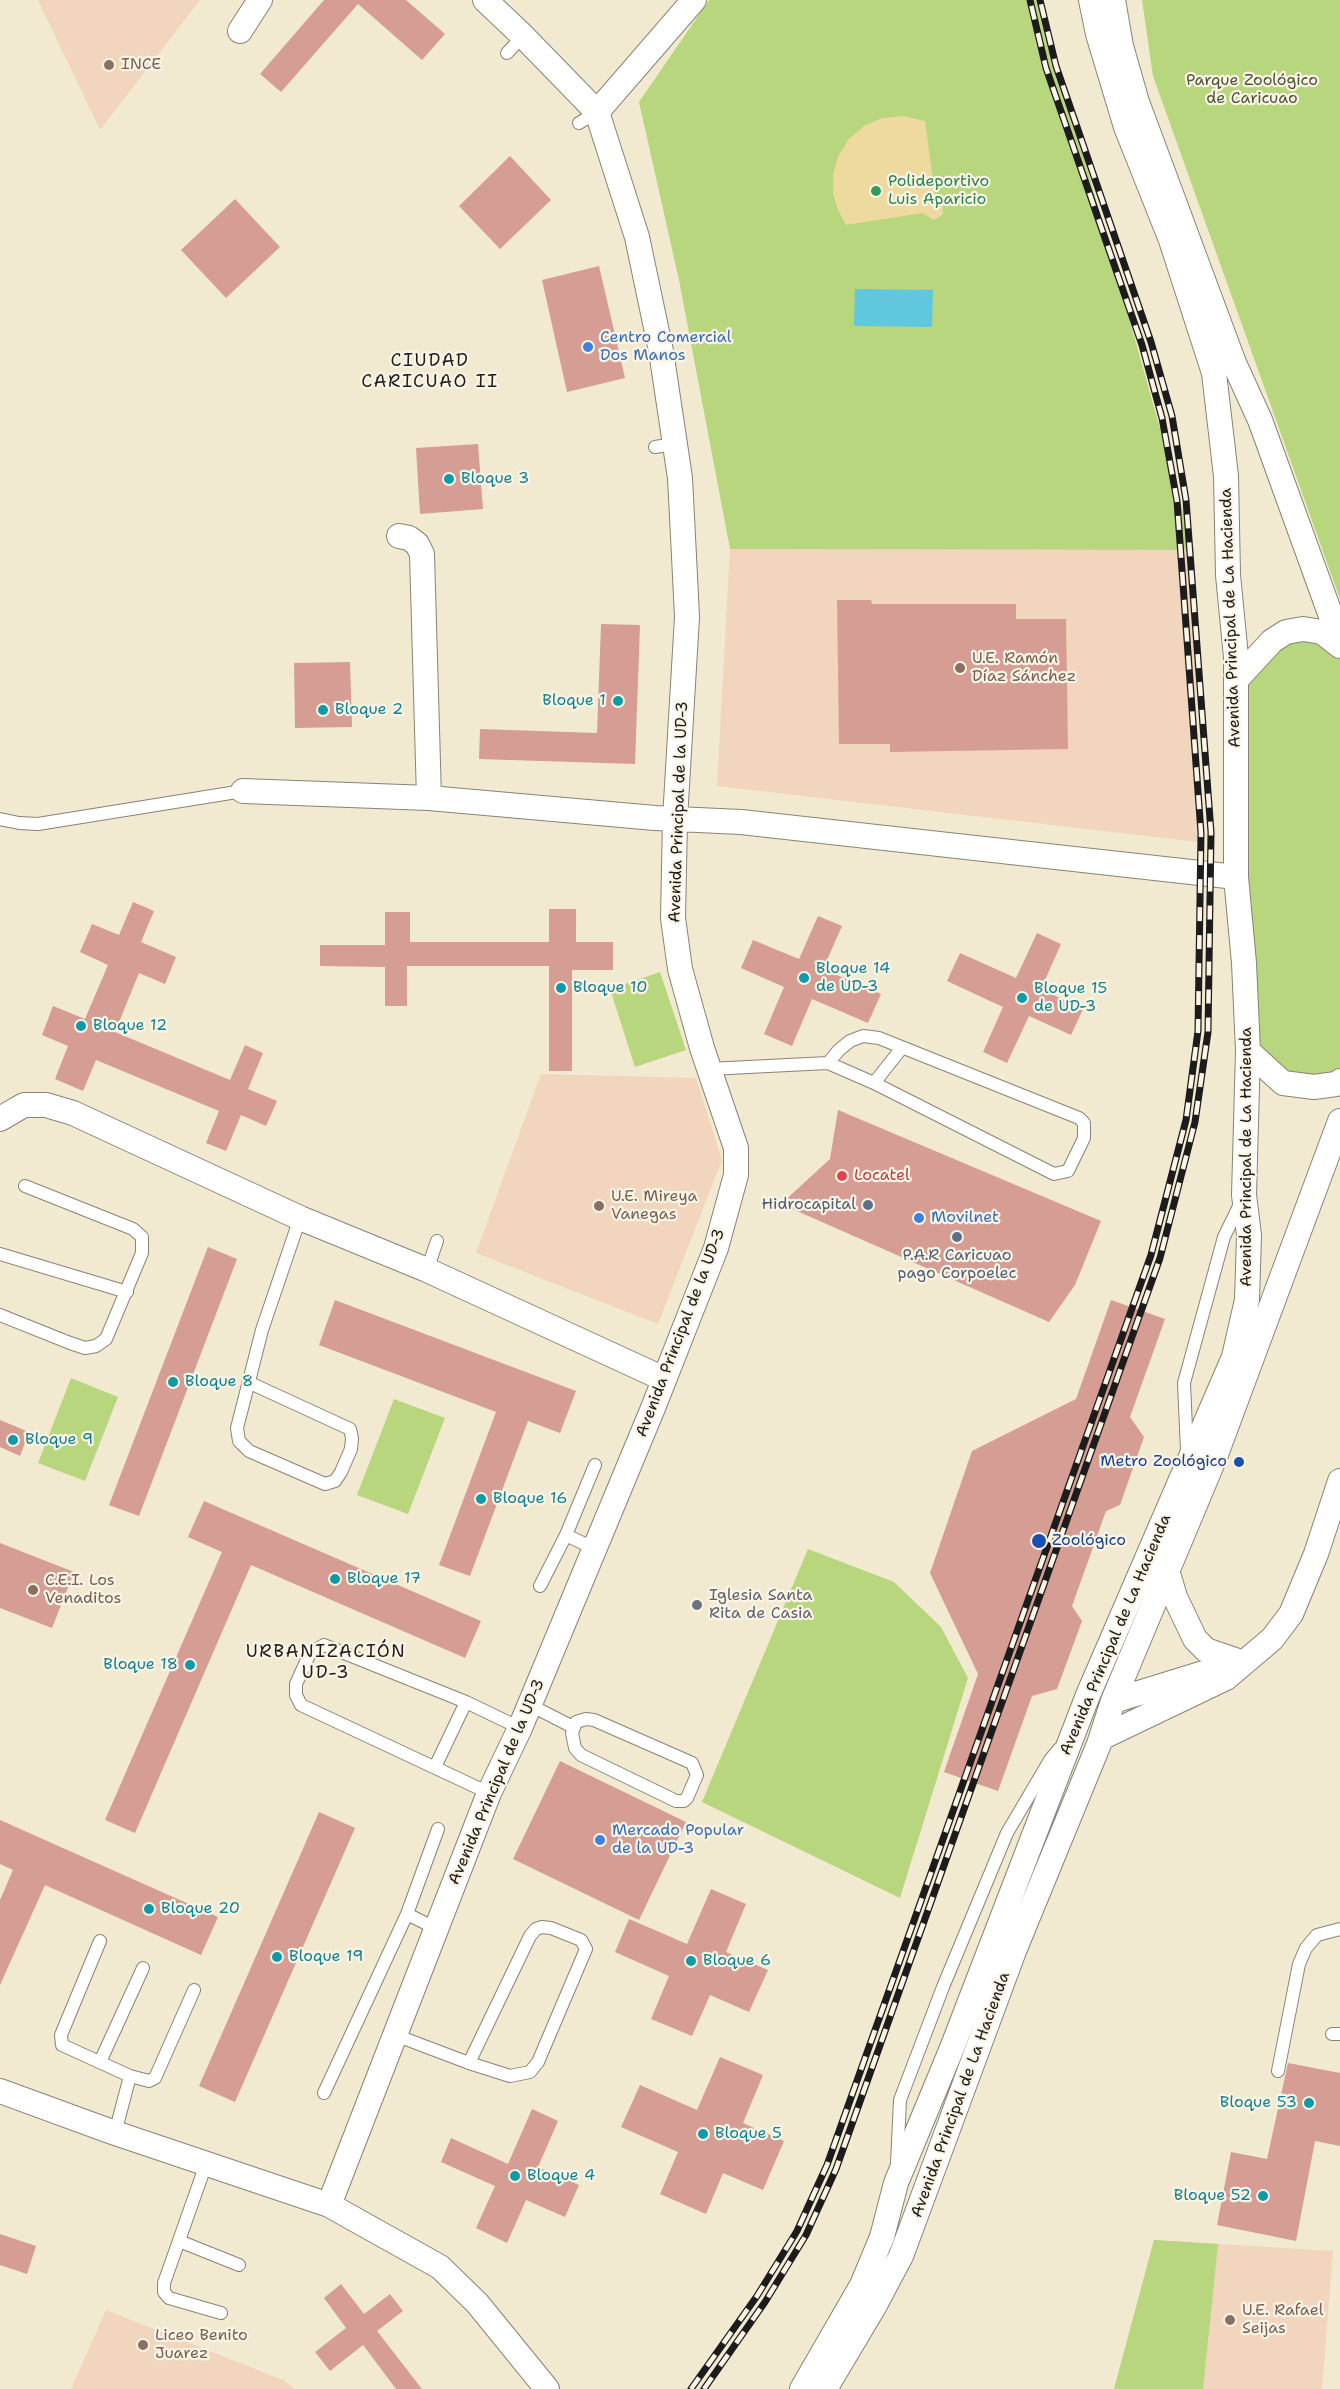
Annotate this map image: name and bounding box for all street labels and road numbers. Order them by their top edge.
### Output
street label: Avenida Principal de La Hacienda [1217,488,1245,748]
street label: Avenida Principal de la UD-3 [666,701,692,923]
street label: Avenida Principal de La Hacienda [1237,1027,1257,1287]
street label: Avenida Principal de la UD-3 [632,1226,730,1440]
street label: Avenida Principal de La Hacienda [1056,1512,1176,1758]
street label: Avenida Principal de la UD-3 [445,1676,549,1888]
street label: Avenida Principal de La Hacienda [908,1970,1014,2220]

